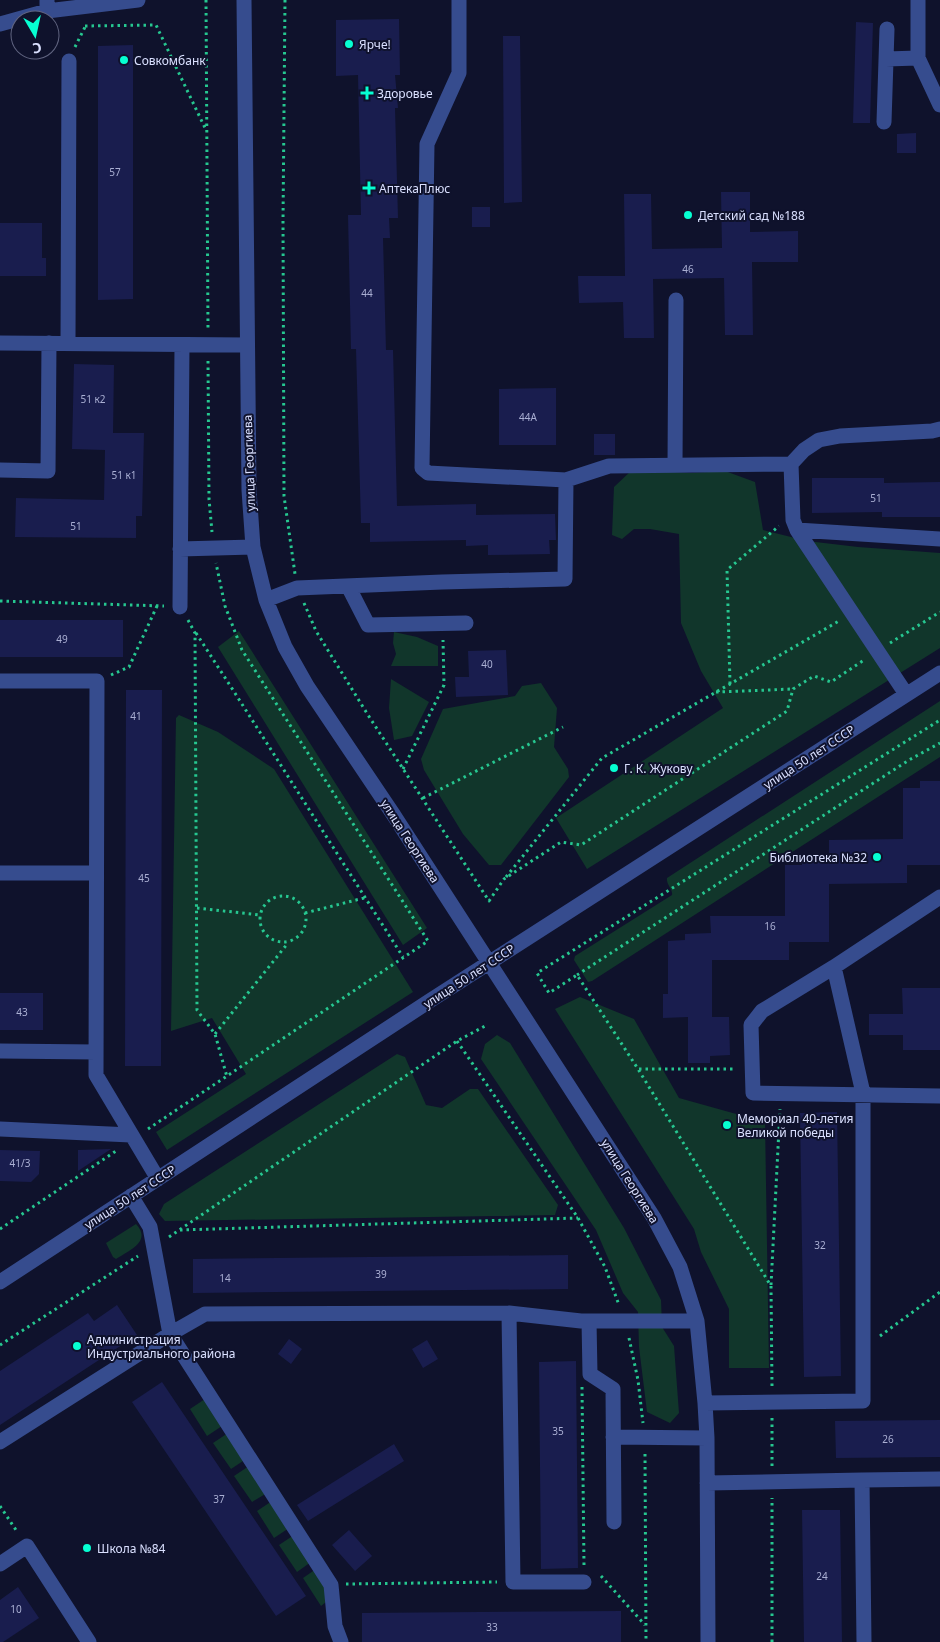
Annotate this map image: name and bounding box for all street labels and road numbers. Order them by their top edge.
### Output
street label: улица Георгиева [239,414,259,512]
street label: улица 50 лет СССР [760,721,858,793]
street label: улица Георгиева [377,796,443,886]
street label: улица 50 лет СССР [420,940,518,1012]
street label: улица Георгиева [597,1136,663,1226]
street label: улица 50 лет СССР [81,1161,179,1233]

